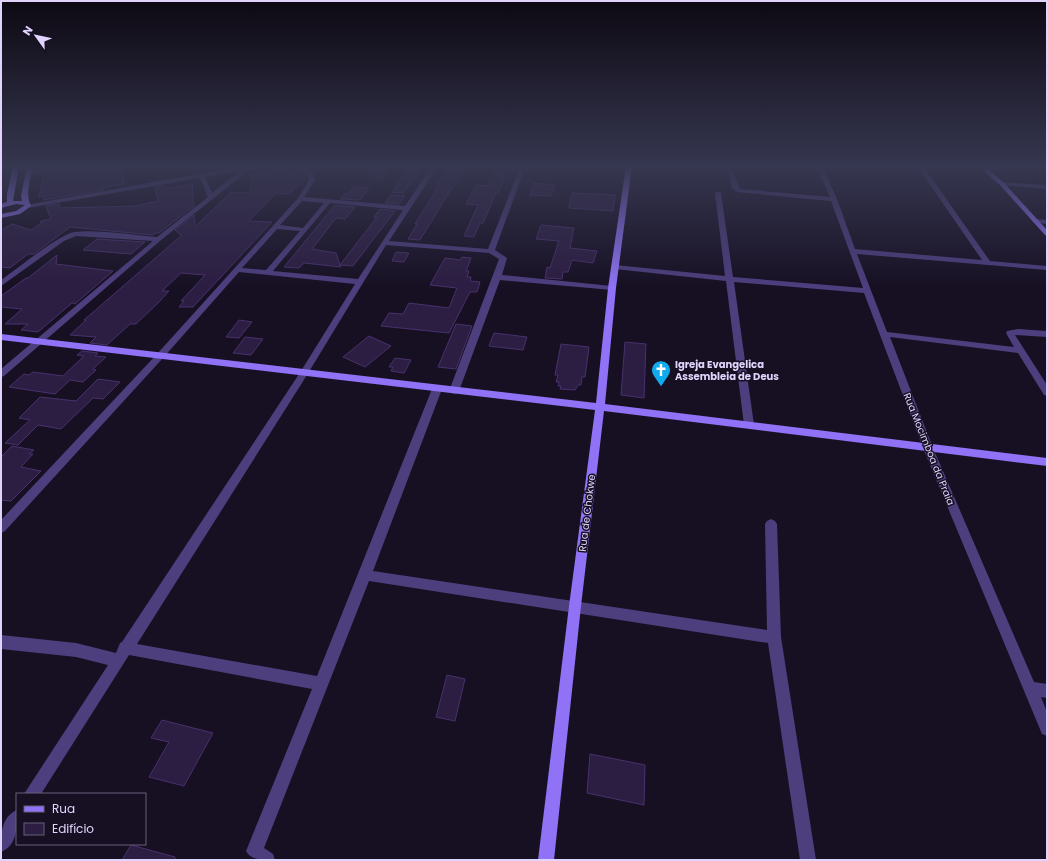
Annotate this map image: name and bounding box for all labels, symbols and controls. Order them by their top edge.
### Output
north arrow [16,16,56,56]
text: N [19,23,37,38]
place label: Igreja Evangelica Assembleia de Deus [675,357,779,384]
church icon: Igreja Evangelica Assembleia de Deus [650,359,672,387]
street label: Rua Mocimboa da Praia [900,391,958,507]
street label: Rua de Chokwe [575,474,599,552]
legend [16,793,146,845]
text: Rua [52,800,75,817]
text: Edifício [52,820,94,837]

